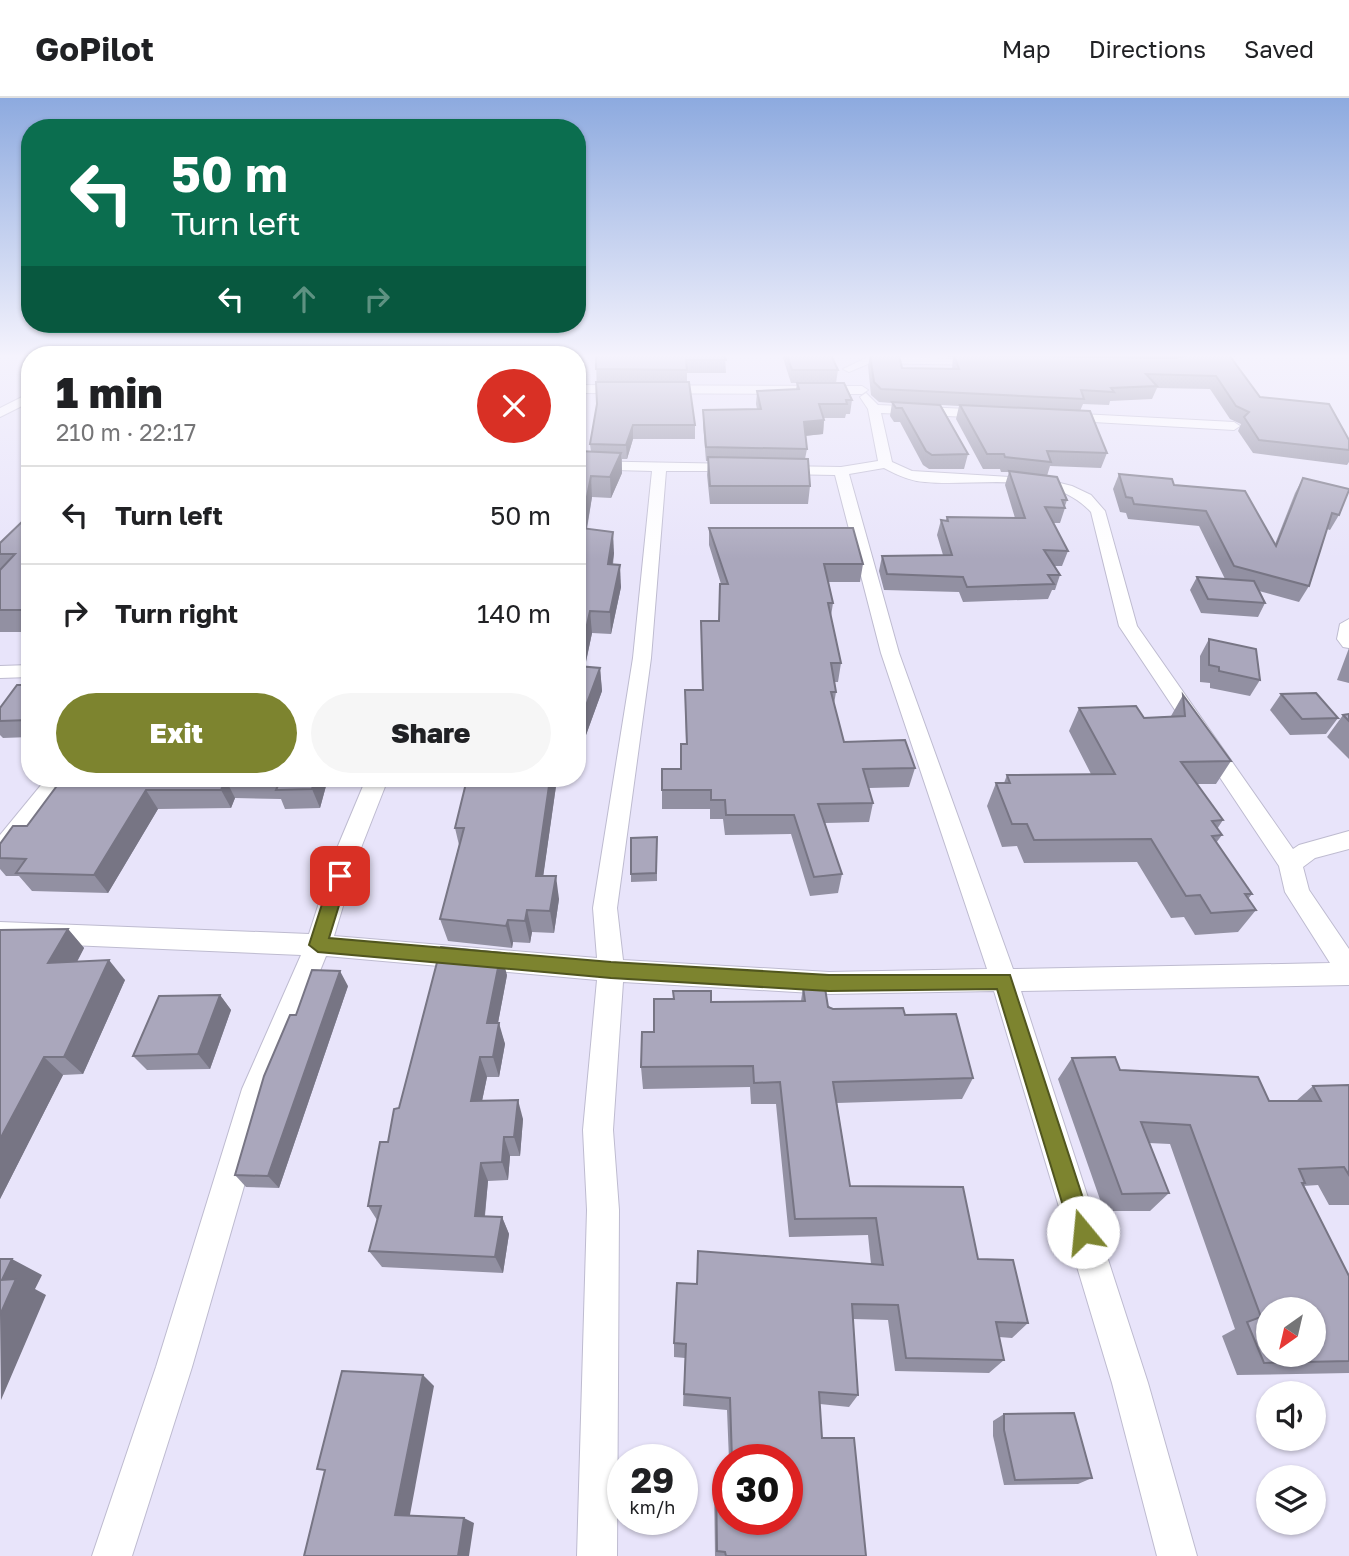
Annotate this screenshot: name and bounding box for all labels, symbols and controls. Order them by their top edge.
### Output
text: GoPilot [35,29,154,68]
text: Map [1002,34,1051,63]
text: Directions [1089,34,1206,63]
text: Saved [1244,34,1314,63]
text: 50 m [171,144,288,203]
icon: left [56,147,147,238]
text: Turn left [171,204,300,242]
icon: left [212,280,250,318]
icon: ahead [285,280,323,318]
icon: right [358,280,396,318]
text: 1 min [56,367,163,417]
button: close [477,369,551,443]
text: 210 m · 22:17 [56,418,196,446]
icon: left [56,496,94,534]
text: Turn left [115,500,223,531]
text: 50 m [490,500,551,531]
icon: right [56,594,94,632]
text: Turn right [115,598,238,629]
text: 140 m [477,598,551,629]
button: Exit [56,693,297,773]
button: Share [311,693,551,773]
pin [310,846,370,906]
icon: arrive [321,857,359,895]
position arrow [1046,1195,1120,1269]
north arrow [1256,1297,1326,1367]
map controls [1256,1297,1326,1535]
button: sound [1256,1381,1326,1451]
speed limit sign: 30 [712,1444,803,1535]
text: 29 [631,1459,674,1501]
button: layers [1256,1465,1326,1535]
text: km/h [630,1496,675,1518]

